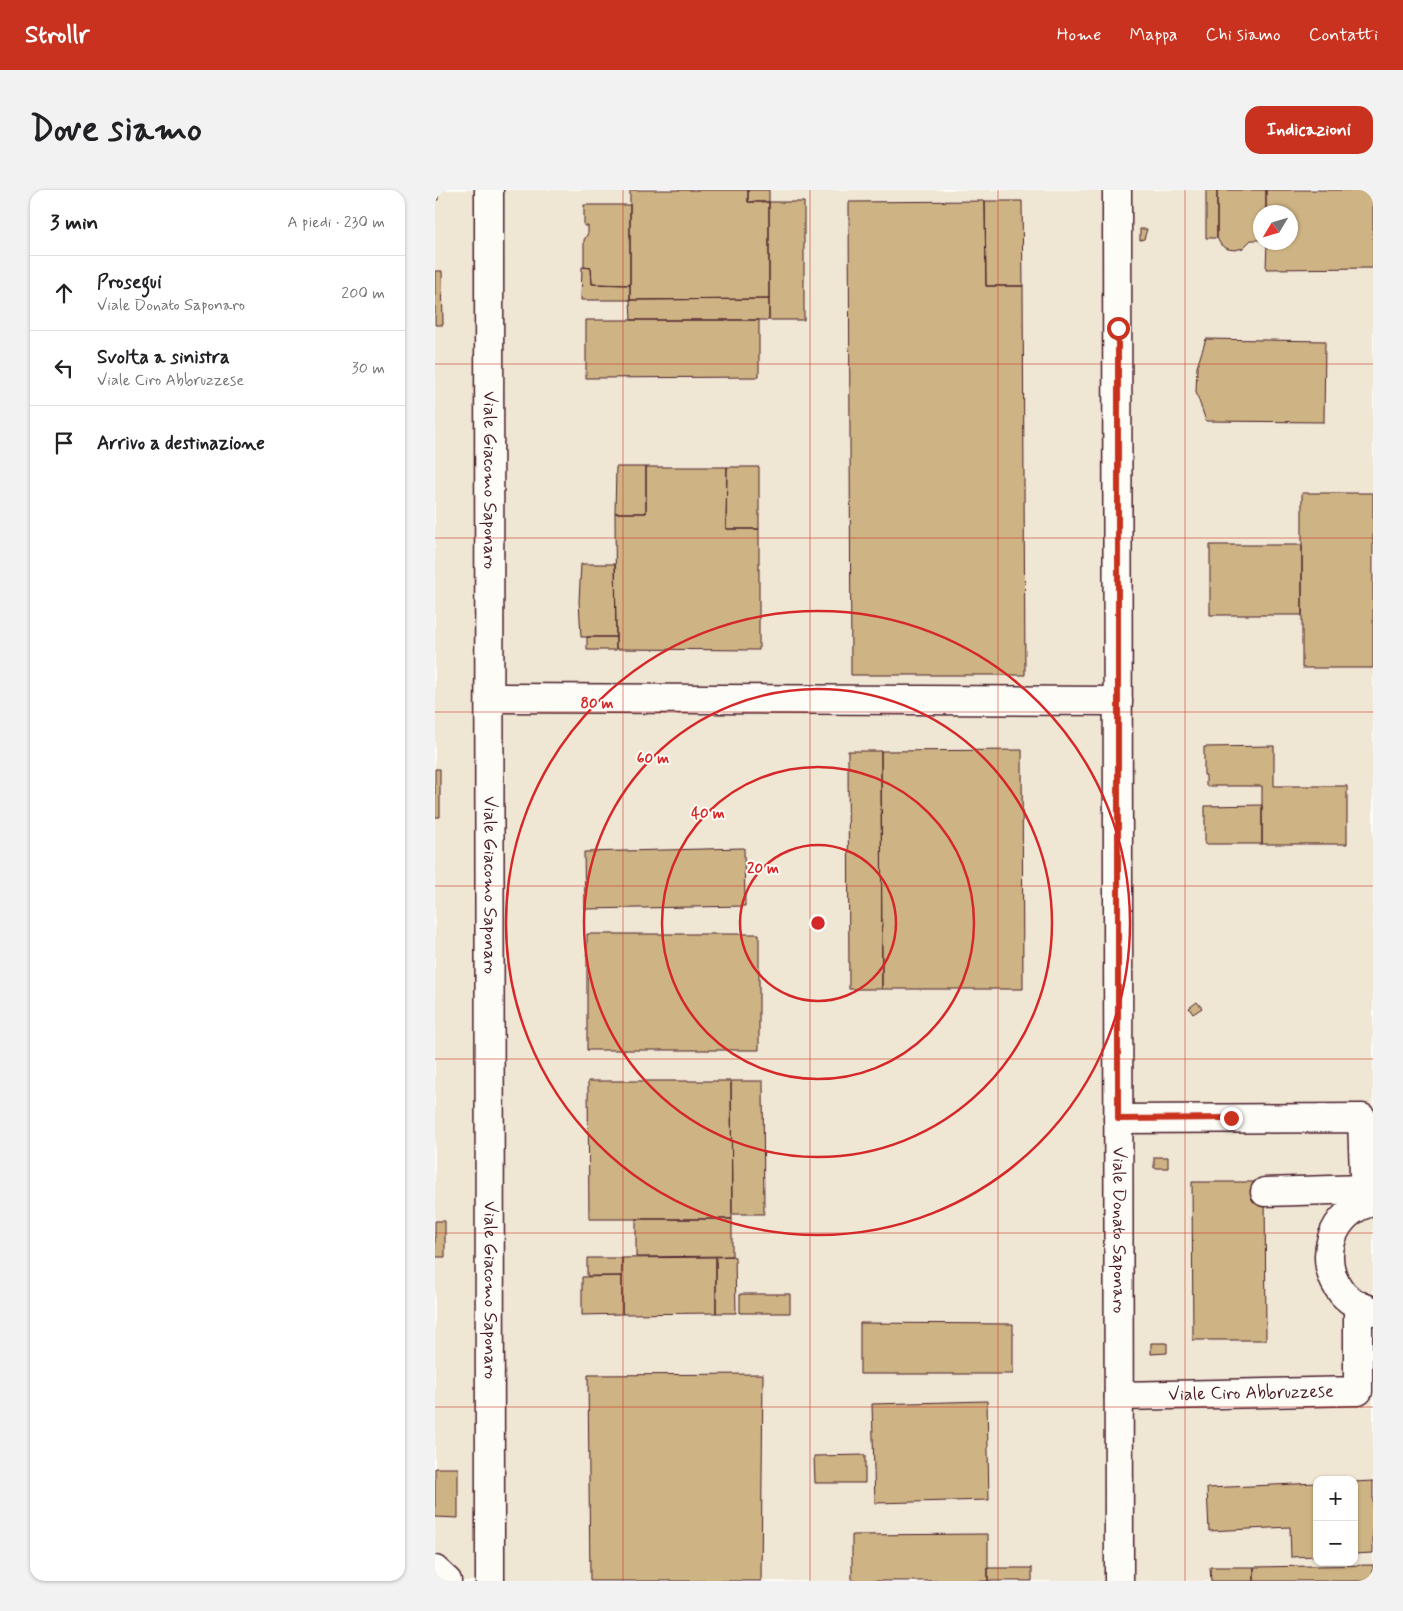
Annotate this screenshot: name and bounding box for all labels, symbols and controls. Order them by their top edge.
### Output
text: Strollr [25,20,89,51]
text: Home [1057,23,1101,47]
text: Mappa [1129,23,1178,47]
text: Chi siamo [1206,23,1281,47]
text: Contatti [1309,23,1378,47]
button: Indicazioni [1245,106,1373,154]
text: Dove siamo [30,107,202,153]
north arrow [1253,205,1298,250]
text: 3 min [50,209,98,237]
text: A piedi · 230 m [287,212,385,233]
text: Prosegui [97,270,162,295]
icon: ahead [50,279,78,307]
text: 200 m [341,283,385,304]
text: Viale Donato Saponaro [97,295,245,316]
route start [1107,317,1130,340]
text: Svolta a sinistra [97,345,230,370]
icon: left [50,354,78,382]
text: 30 m [352,358,385,379]
text: Viale Ciro Abbruzzese [97,370,244,391]
street label: Viale Giacomo Saponaro [477,391,501,569]
icon: arrive [50,429,78,457]
text: Arrivo a destinazione [97,431,265,456]
text: 80 m [580,694,614,714]
text: 60 m [637,749,669,769]
street label: Viale Giacomo Saponaro [477,796,502,974]
text: 40 m [691,804,725,824]
text: 20 m [747,859,779,879]
centre of rings [809,914,827,932]
route end [1220,1107,1243,1130]
street label: Viale Donato Saponaro [1106,1147,1131,1313]
street label: Viale Giacomo Saponaro [478,1201,502,1379]
street label: Viale Ciro Abbruzzese [1168,1380,1334,1407]
map controls [1313,1476,1358,1566]
button: + [1313,1476,1358,1521]
button: − [1313,1521,1358,1566]

